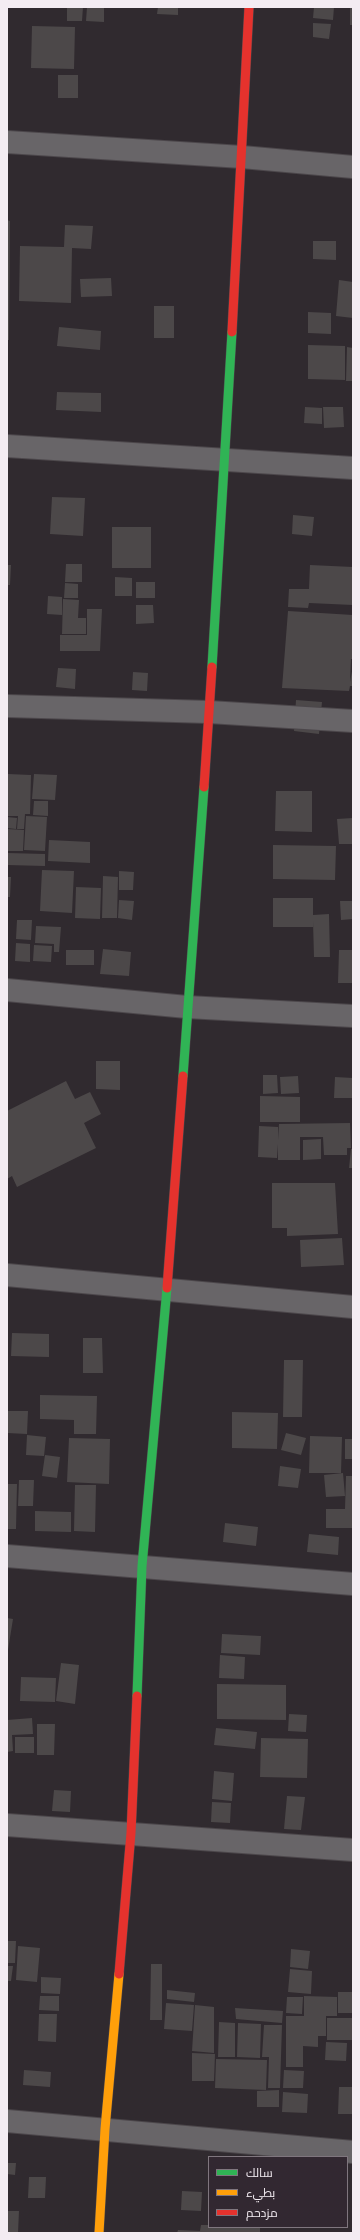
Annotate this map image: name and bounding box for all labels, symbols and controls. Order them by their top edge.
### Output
legend [208,2156,348,2228]
text: سالك [246,2167,273,2179]
text: بطيء [246,2187,275,2199]
text: مزدحم [246,2207,278,2219]

